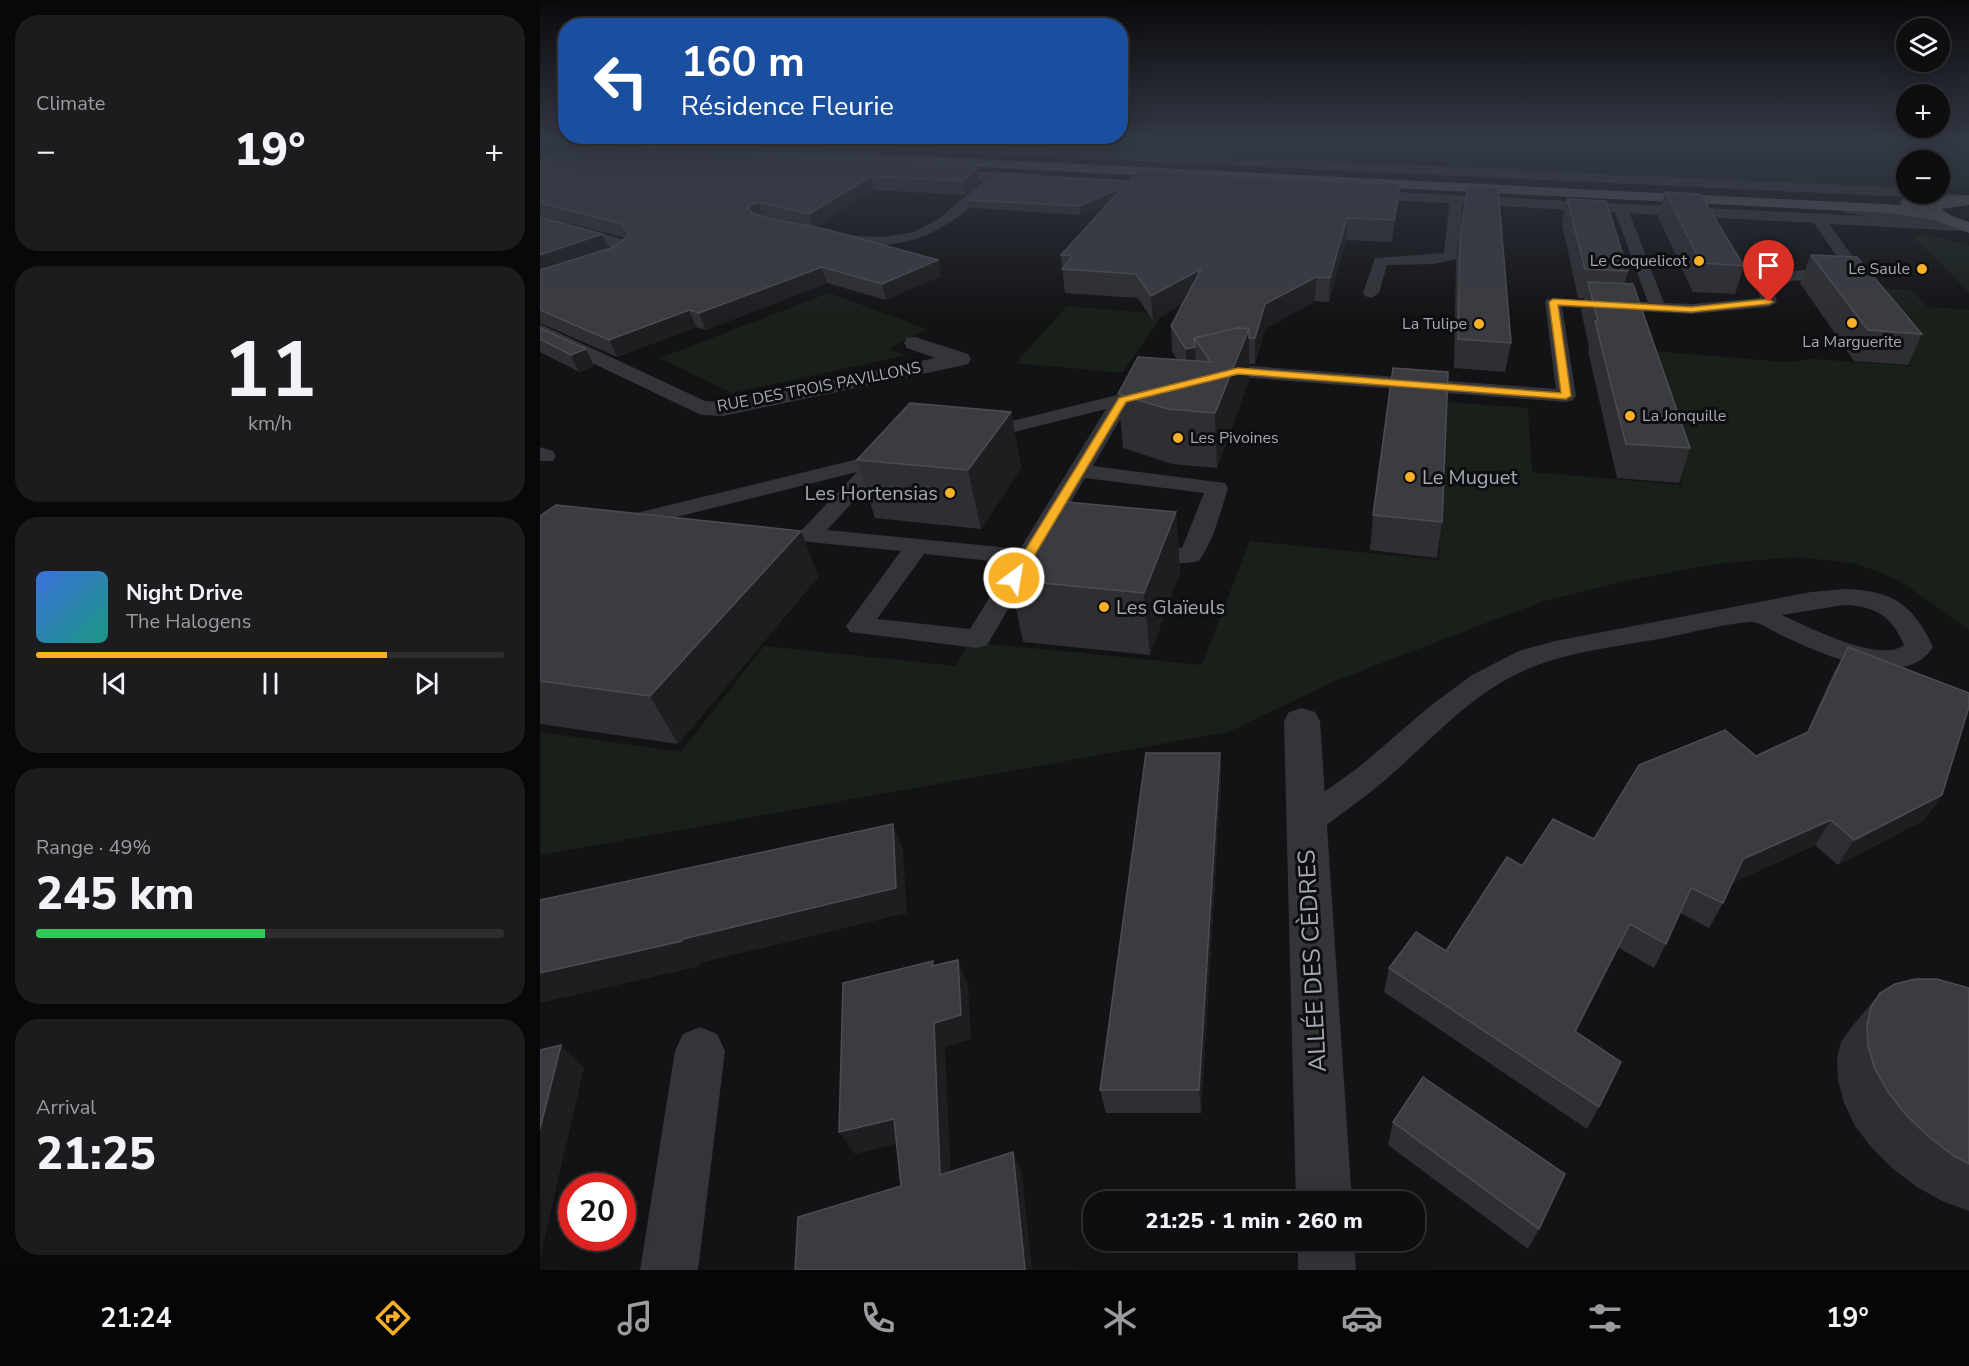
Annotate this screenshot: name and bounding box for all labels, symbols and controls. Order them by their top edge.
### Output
map controls [1896,18,1950,204]
button: layers [1896,18,1950,72]
text: 160 m [681,34,805,91]
icon: left [582,42,660,120]
button: + [1896,84,1950,138]
text: Résidence Fleurie [681,88,894,125]
text: Climate [36,90,105,117]
text: 19° [234,120,306,181]
text: − [36,129,56,174]
text: + [484,129,504,174]
button: − [1896,150,1950,204]
pin [1743,240,1794,302]
icon: arrive [1752,249,1785,282]
place label: Le Coquelicot [1590,250,1687,272]
marker: Le Coquelicot [1692,254,1706,268]
place label: Le Saule [1848,258,1910,280]
marker: Le Saule [1915,262,1929,276]
place label: La Tulipe [1402,313,1467,335]
marker: La Marguerite [1845,316,1859,330]
text: 11 [223,317,317,424]
marker: La Tulipe [1472,317,1486,331]
place label: La Marguerite [1802,331,1902,353]
street label: RUE DES TROIS PAVILLONS [715,356,923,418]
place label: La Jonquille [1642,405,1726,427]
marker: La Jonquille [1623,409,1637,423]
text: km/h [248,410,292,437]
place label: Les Pivoines [1190,427,1279,449]
marker: Les Pivoines [1171,431,1185,445]
place label: Le Muguet [1422,464,1518,491]
marker: Le Muguet [1403,470,1417,484]
place label: Les Hortensias [804,480,938,507]
marker: Les Hortensias [943,486,957,500]
position arrow [982,546,1046,610]
text: Night Drive [126,578,243,608]
place label: Les Glaïeuls [1116,594,1225,621]
marker: Les Glaïeuls [1097,600,1111,614]
text: The Halogens [126,608,251,635]
icon: previous [98,667,131,700]
icon: pause [254,667,287,700]
icon: next [410,667,443,700]
text: Range · 49% [36,834,151,861]
street label: ALLÉE DES CÈDRES [1290,849,1334,1073]
text: 245 km [36,864,195,925]
text: Arrival [36,1094,96,1121]
text: 21:25 [36,1124,156,1185]
speed limit sign: 20 [558,1173,636,1251]
text: 21:25 · 1 min · 260 m [1145,1206,1363,1236]
icon: directions [372,1297,414,1339]
icon: music [614,1297,656,1339]
icon: phone [857,1297,899,1339]
icon: climate [1099,1297,1141,1339]
icon: car [1341,1297,1383,1339]
icon: filters [1584,1297,1626,1339]
text: 21:24 [100,1300,172,1337]
text: 19° [1826,1300,1869,1337]

